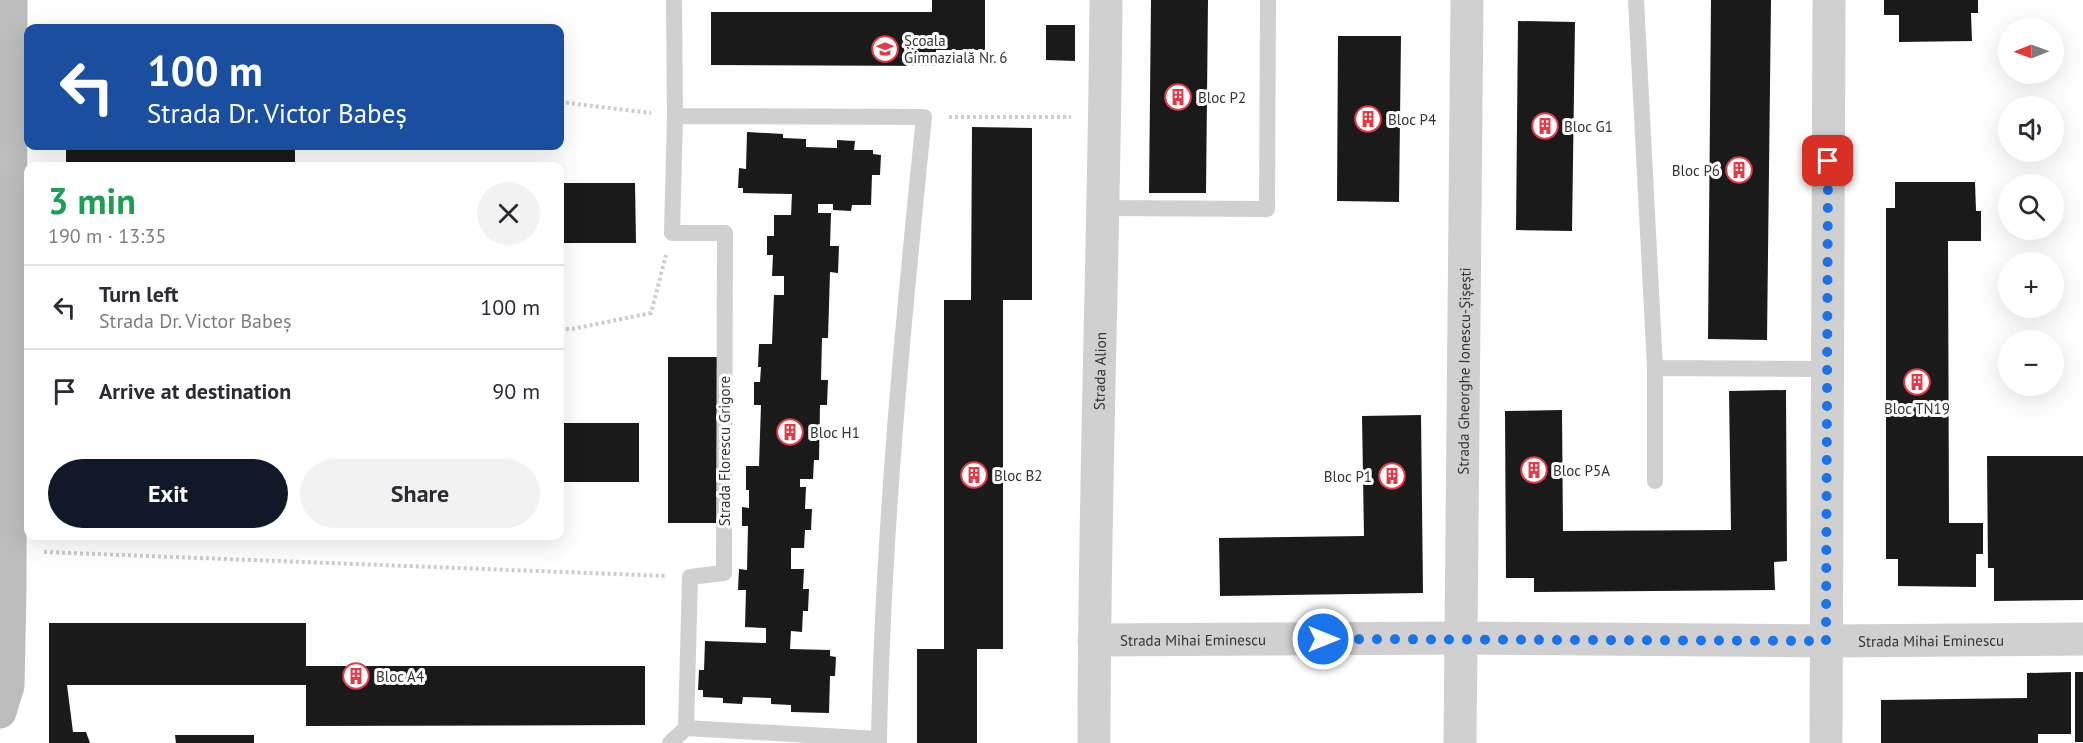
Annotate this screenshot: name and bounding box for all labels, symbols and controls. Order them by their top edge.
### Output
north arrow [1998,18,2064,84]
map controls [1998,18,2064,396]
place label: Școala Gimnazială Nr. 6 [904,31,1008,67]
school or university icon: Școala Gimnazială Nr. 6 [870,34,900,64]
text: 100 m [147,43,263,98]
icon: left [48,48,126,126]
building icon: Bloc P2 [1163,82,1193,112]
place label: Bloc P2 [1198,88,1246,107]
text: Strada Dr. Victor Babeș [147,96,407,130]
button: sound [1998,96,2064,162]
building icon: Bloc P4 [1353,104,1383,134]
place label: Bloc P4 [1388,110,1436,129]
building icon: Bloc G1 [1530,111,1560,141]
place label: Bloc G1 [1564,117,1613,136]
pin [1802,135,1853,186]
icon: arrive [1811,144,1844,177]
building icon: Bloc P6 [1724,155,1754,185]
place label: Bloc P6 [1672,161,1720,180]
button: search [1998,174,2064,240]
text: 3 min [48,177,136,224]
button: close [477,182,540,245]
text: 190 m · 13:35 [48,223,166,249]
button: + [1998,252,2064,318]
street label: Strada Gheorghe Ionescu-Șișești [1453,267,1474,475]
text: Turn left [99,280,179,308]
icon: left [48,291,81,324]
text: 100 m [480,293,540,321]
text: Strada Dr. Victor Babeș [99,308,291,334]
button: − [1998,330,2064,396]
street label: Strada Alion [1089,332,1110,410]
building icon: Bloc TN19 [1902,367,1932,397]
icon: arrive [48,375,81,408]
street label: Strada Florescu Grigore [715,376,734,526]
text: Arrive at destination [99,377,291,405]
text: 90 m [492,377,540,405]
place label: Bloc TN19 [1884,399,1950,418]
building icon: Bloc H1 [775,417,805,447]
place label: Bloc H1 [810,423,860,442]
building icon: Bloc P5A [1519,455,1549,485]
button: Exit [48,459,288,528]
button: Share [300,459,540,528]
building icon: Bloc B2 [959,460,989,490]
building icon: Bloc P1 [1377,461,1407,491]
place label: Bloc P5A [1553,461,1610,480]
place label: Bloc B2 [994,466,1043,485]
place label: Bloc P1 [1324,467,1372,486]
position arrow [1291,607,1355,671]
street label: Strada Mihai Eminescu [1120,630,1266,649]
street label: Strada Mihai Eminescu [1858,630,2004,650]
building icon: Bloc A4 [341,661,371,691]
place label: Bloc A4 [376,667,424,686]

